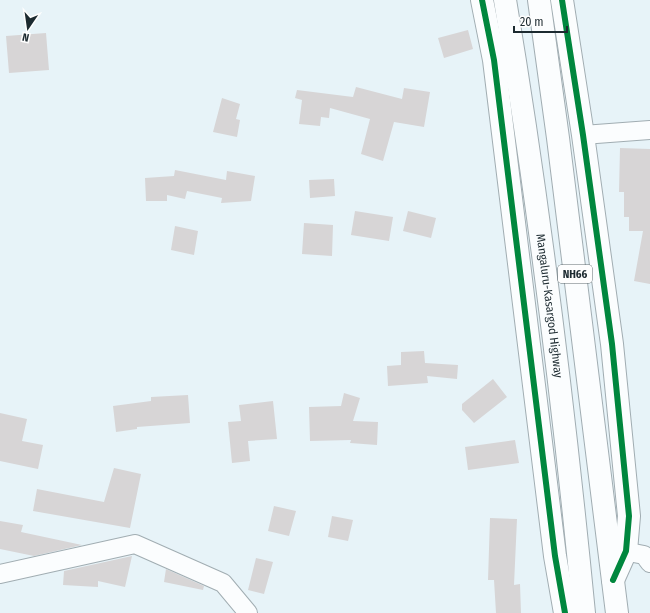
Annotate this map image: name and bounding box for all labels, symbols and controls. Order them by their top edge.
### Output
north arrow [8,8,48,48]
scale bar [514,8,567,34]
text: 20 m [520,15,544,29]
text: N [21,30,31,44]
street label: Mangaluru-Kasargod Highway [533,233,566,379]
road number: NH66 [558,265,592,283]

